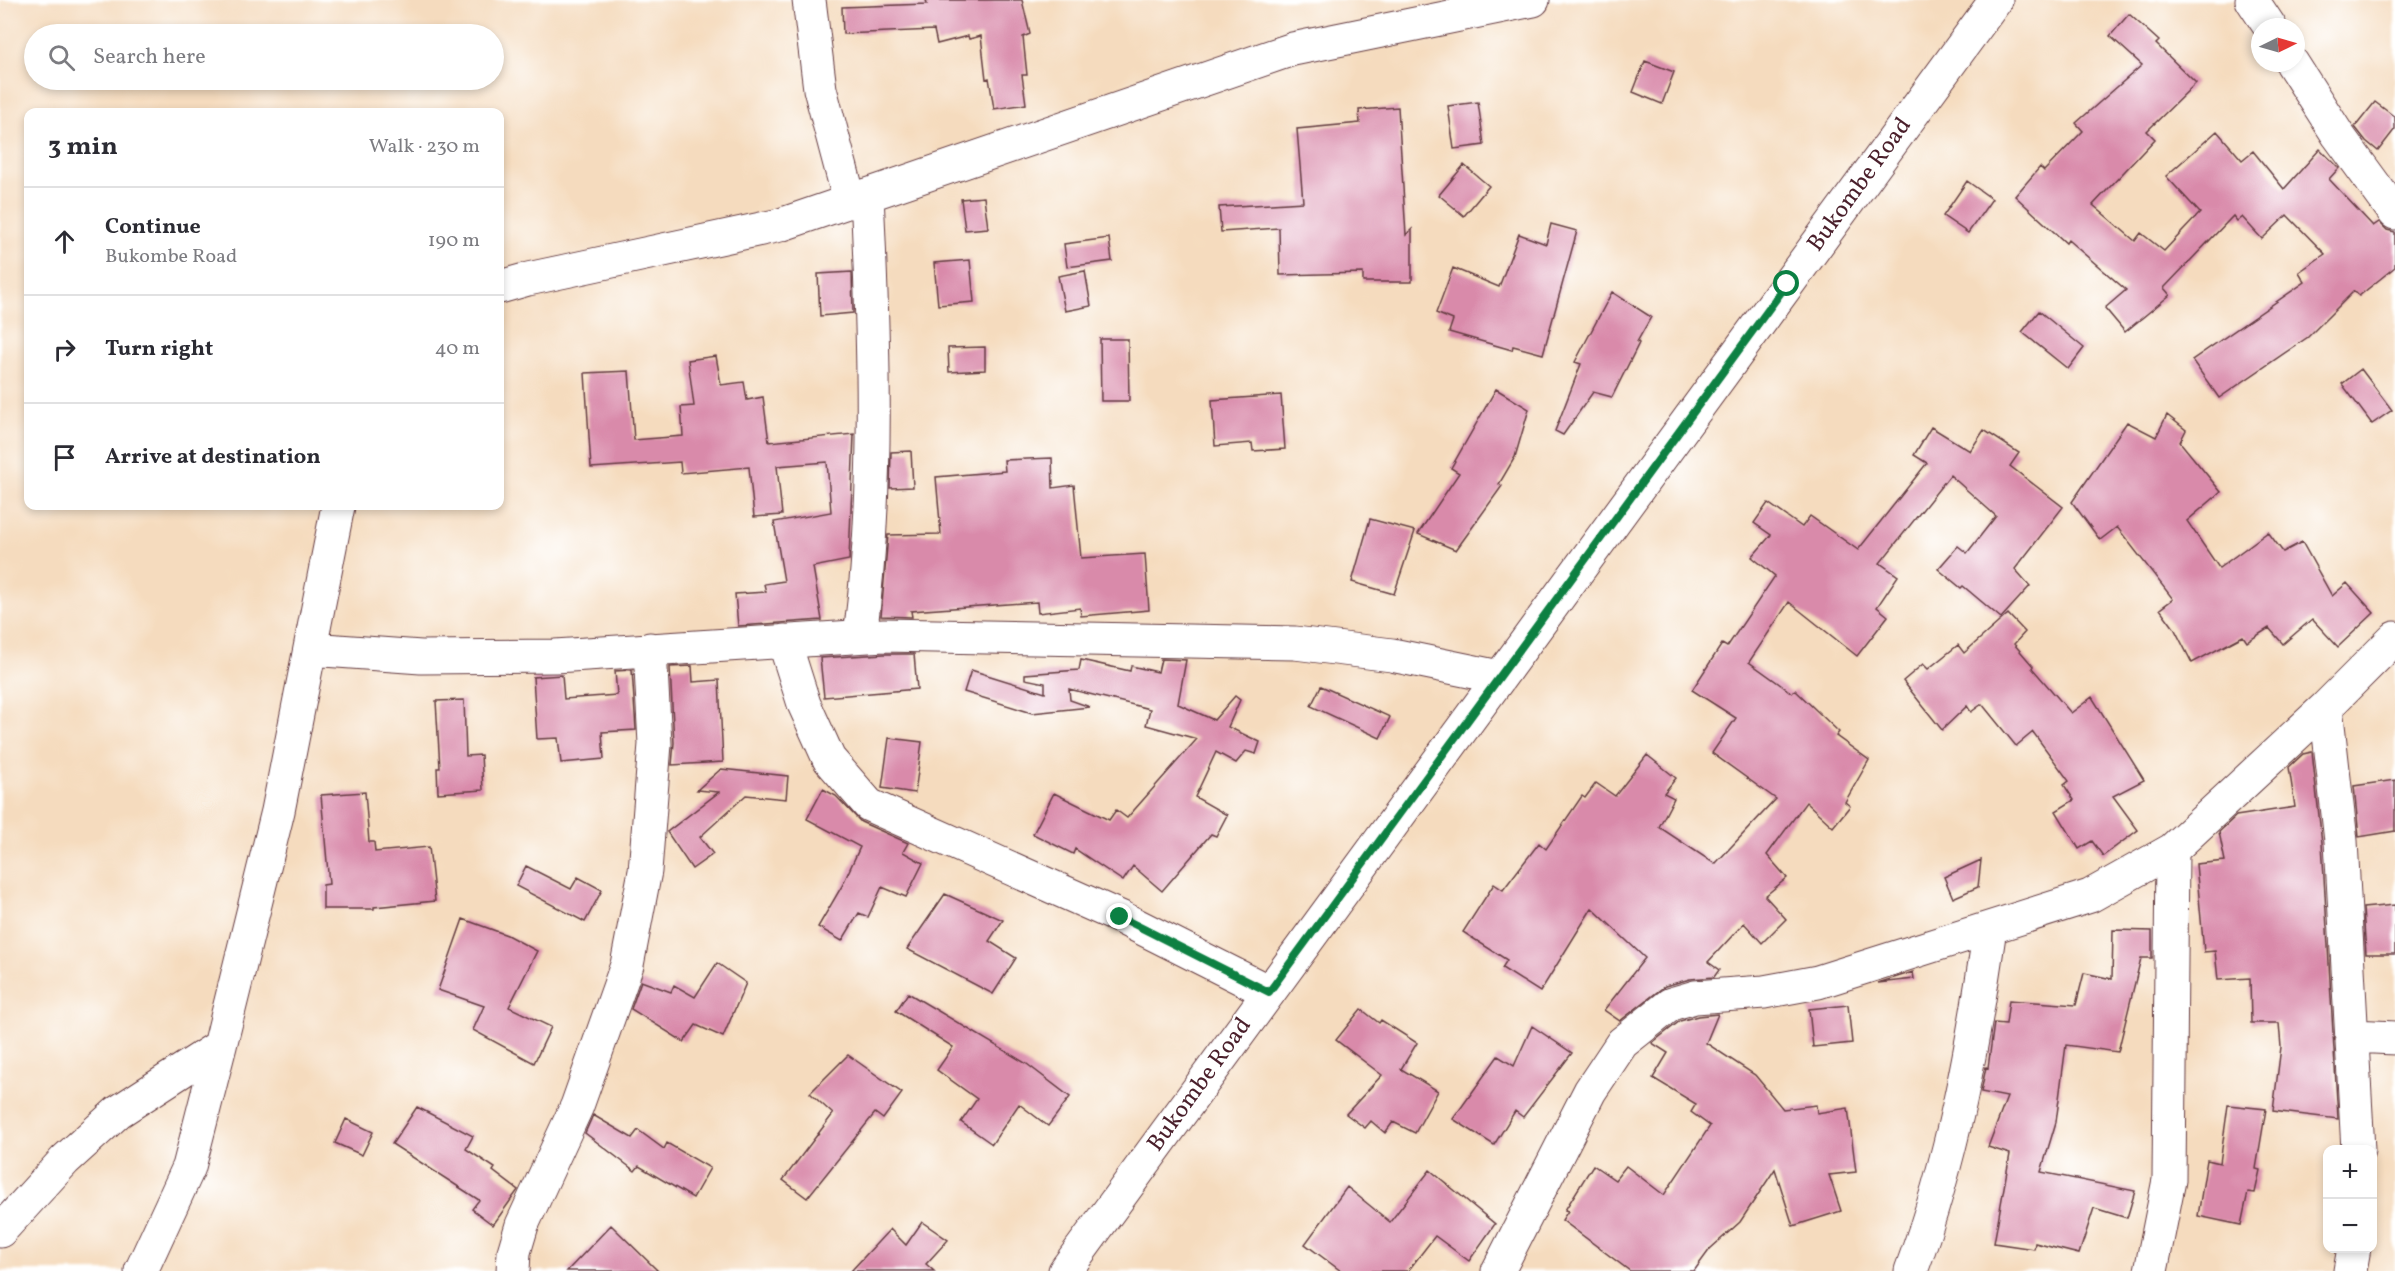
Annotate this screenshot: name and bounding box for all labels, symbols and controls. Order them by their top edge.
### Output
north arrow [2251,18,2305,72]
search box [24,24,504,90]
icon: search [45,41,78,74]
text: Search here [93,42,206,73]
street label: Bukombe Road [1800,111,1920,259]
text: 3 min [48,129,118,165]
text: Walk · 230 m [369,133,480,161]
text: Continue [105,212,201,243]
icon: ahead [48,225,81,258]
text: 190 m [428,227,480,255]
text: Bukombe Road [105,243,237,271]
route start [1773,270,1799,296]
icon: right [48,333,81,366]
text: Turn right [105,334,213,365]
text: 40 m [435,335,480,363]
icon: arrive [48,441,81,474]
text: Arrive at destination [105,442,321,473]
route end [1106,903,1132,929]
street label: Bukombe Road [1140,1011,1260,1159]
map controls [2323,1145,2377,1253]
button: + [2323,1145,2377,1199]
button: − [2323,1199,2377,1253]

